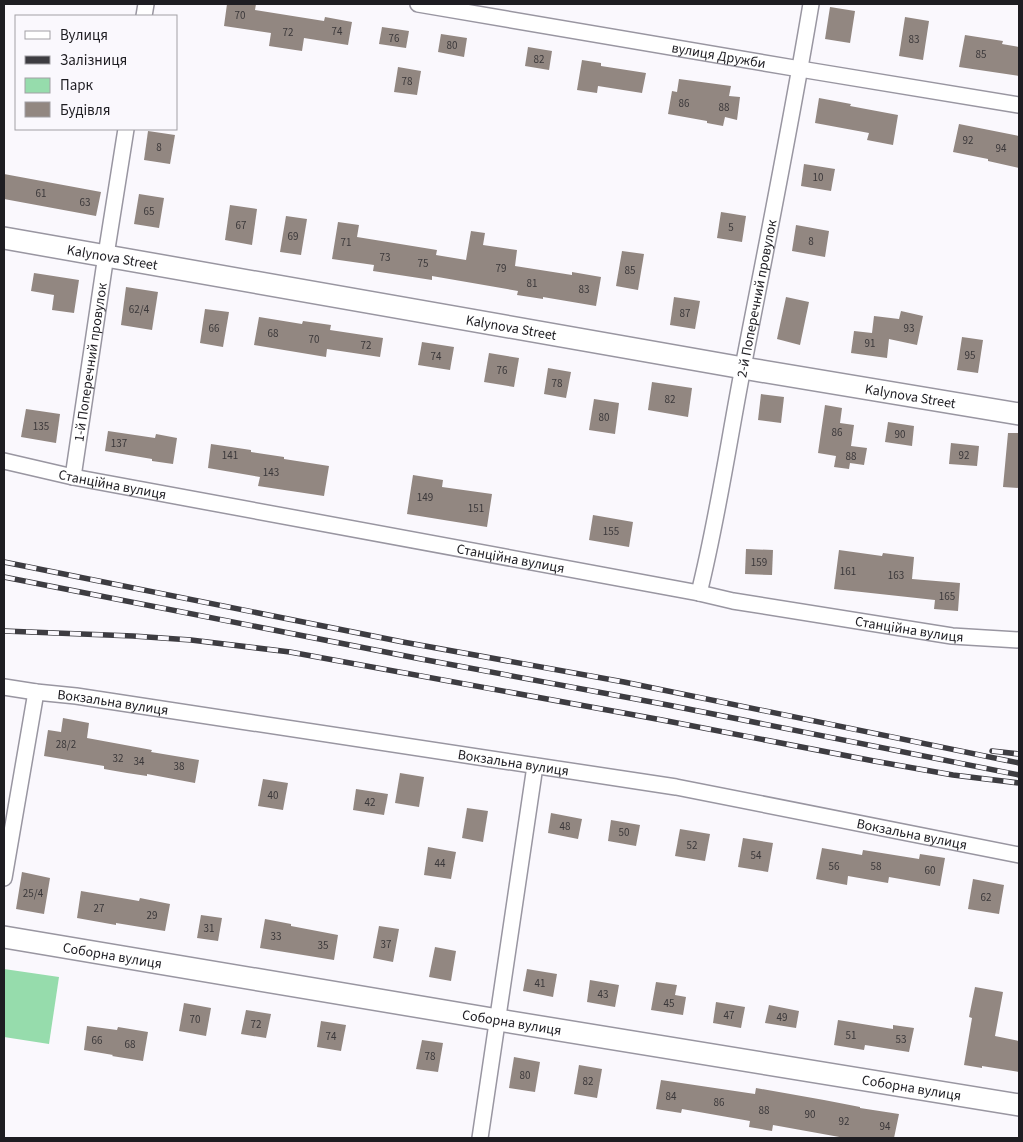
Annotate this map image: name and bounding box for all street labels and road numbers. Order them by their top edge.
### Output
street label: вулиця Дружби [670,38,767,74]
street label: 2-й Поперечний провулок [732,218,782,379]
street label: Kalynova Street [65,240,159,276]
street label: 1-й Поперечний провулок [69,282,113,443]
street label: Kalynova Street [464,310,558,346]
street label: Kalynova Street [863,379,957,414]
street label: Станційна вулиця [56,465,168,505]
street label: Станційна вулиця [455,539,566,579]
street label: Станційна вулиця [854,612,964,648]
street label: Вокзальна вулиця [56,685,170,721]
street label: Вокзальна вулиця [456,745,570,782]
street label: Вокзальна вулиця [855,814,969,855]
street label: Соборна вулиця [61,938,163,974]
street label: Соборна вулиця [461,1005,563,1041]
street label: Соборна вулиця [860,1071,963,1106]

